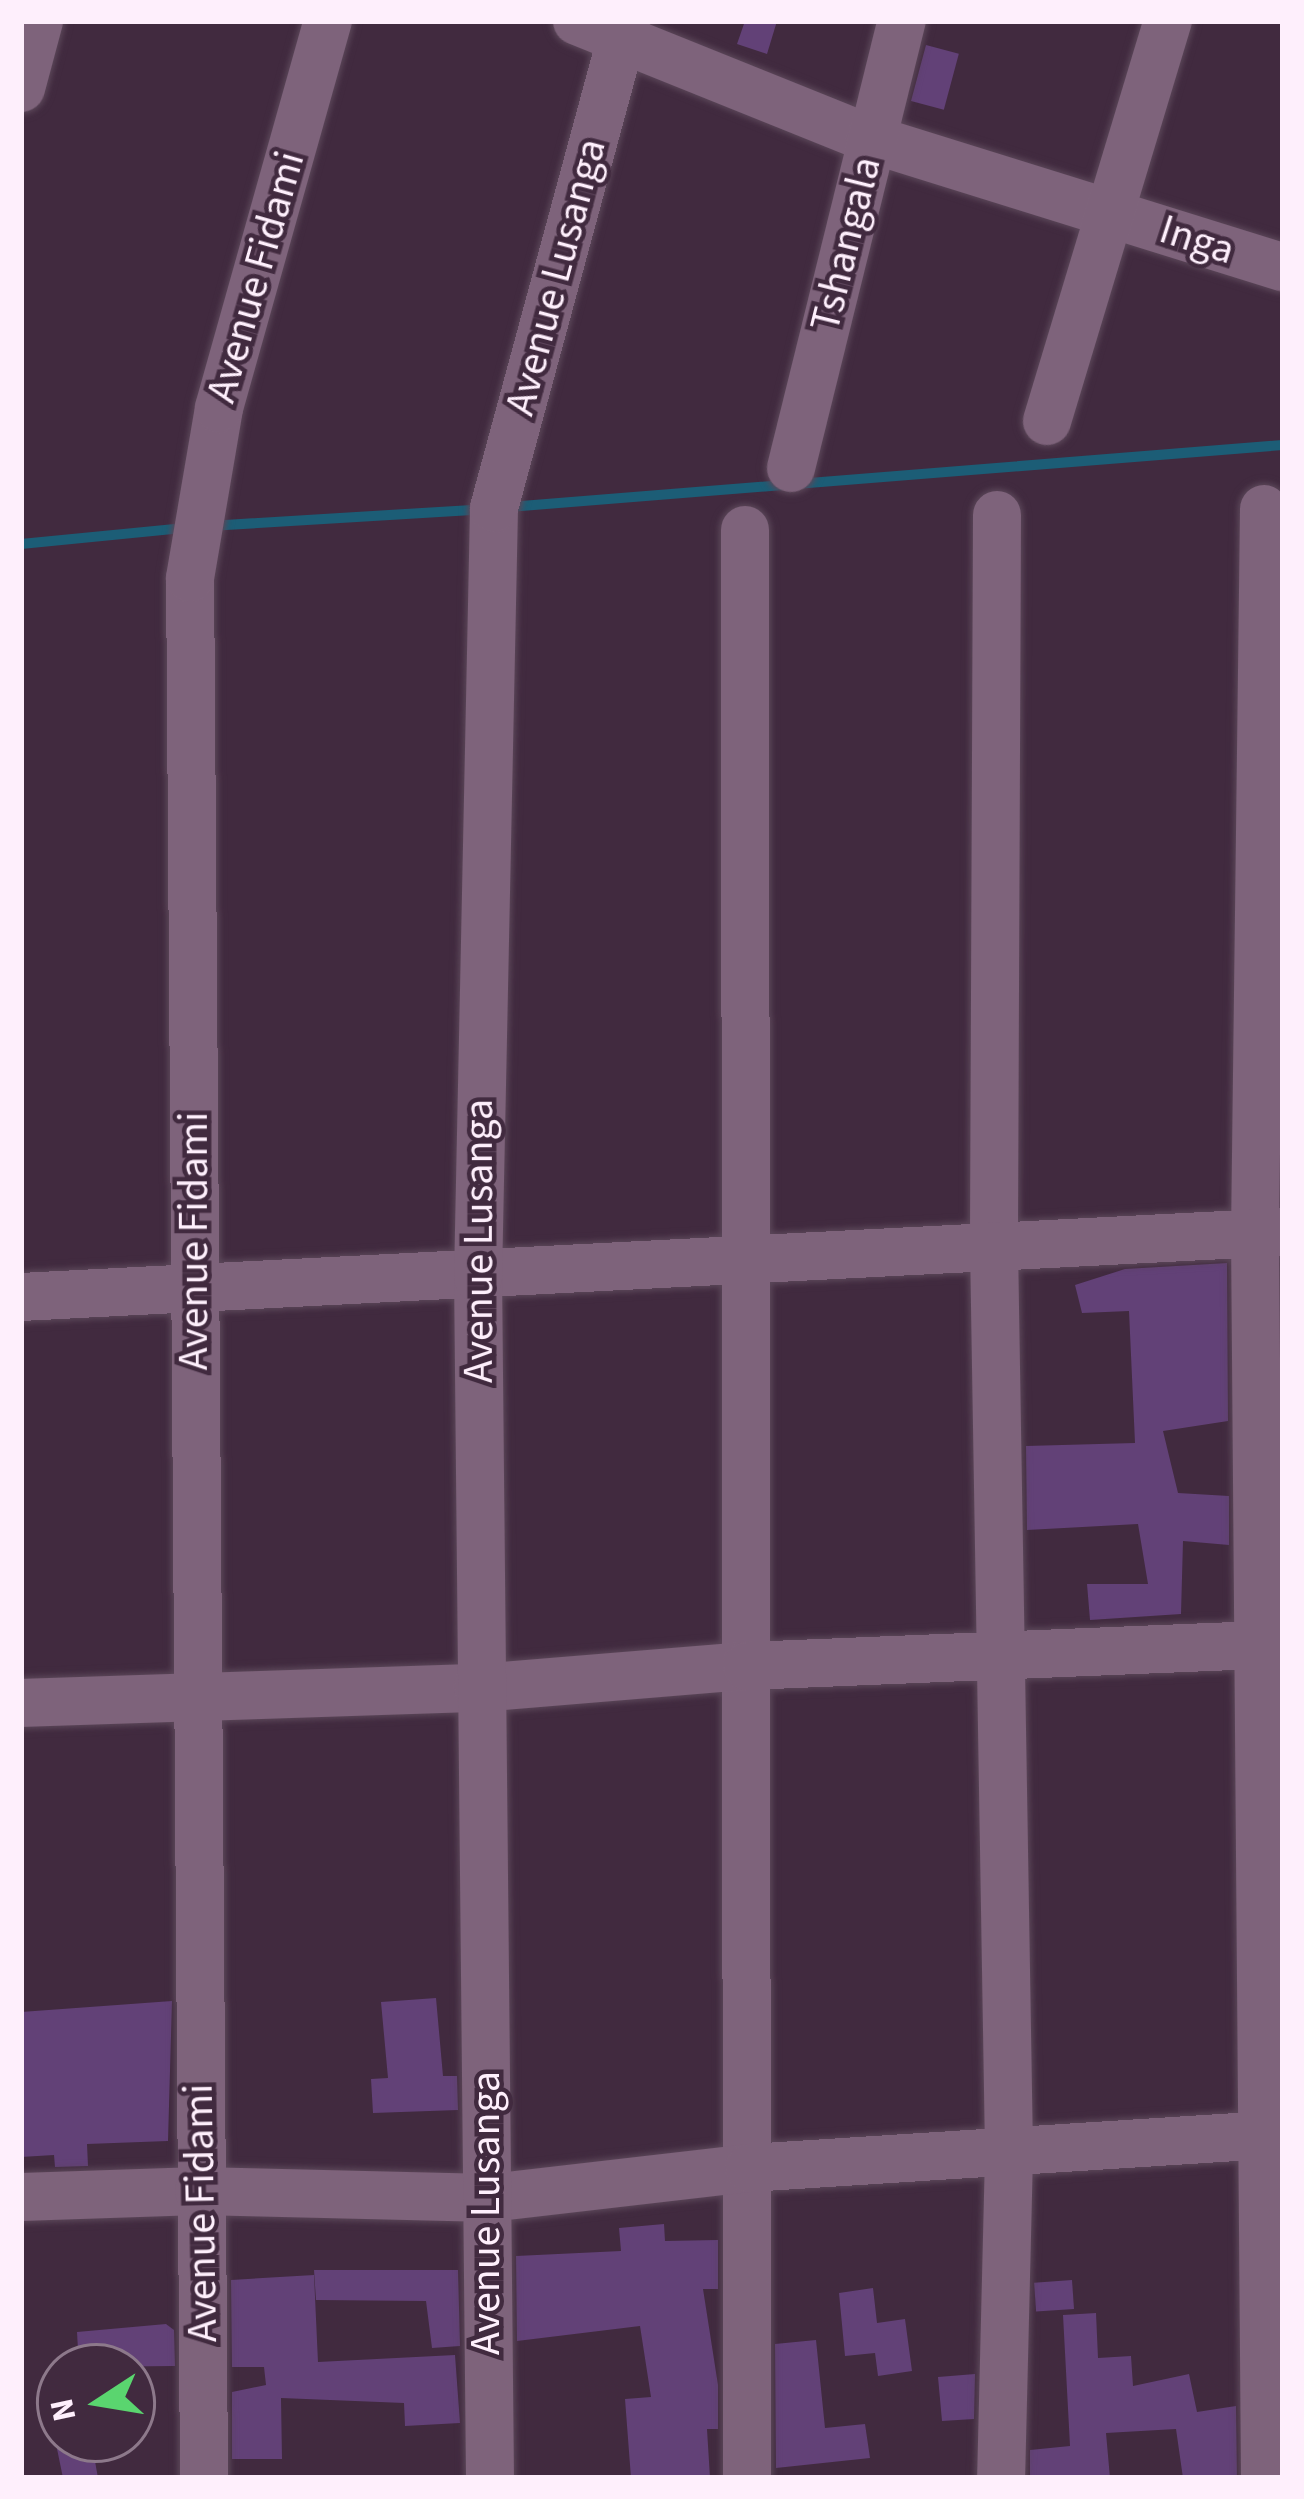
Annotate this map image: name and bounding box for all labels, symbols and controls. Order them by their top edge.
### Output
street label: Avenue Lusanga [495,133,617,421]
street label: Avenue Fidami [196,146,316,408]
street label: Tshangala [800,151,892,337]
street label: Inga [1153,204,1241,276]
street label: Avenue Lusanga [454,1099,504,1383]
street label: Avenue Fidami [169,1112,219,1370]
street label: Avenue Lusanga [461,2071,511,2355]
street label: Avenue Fidami [174,2083,228,2343]
north arrow [36,2343,156,2463]
text: N [38,2394,89,2426]

